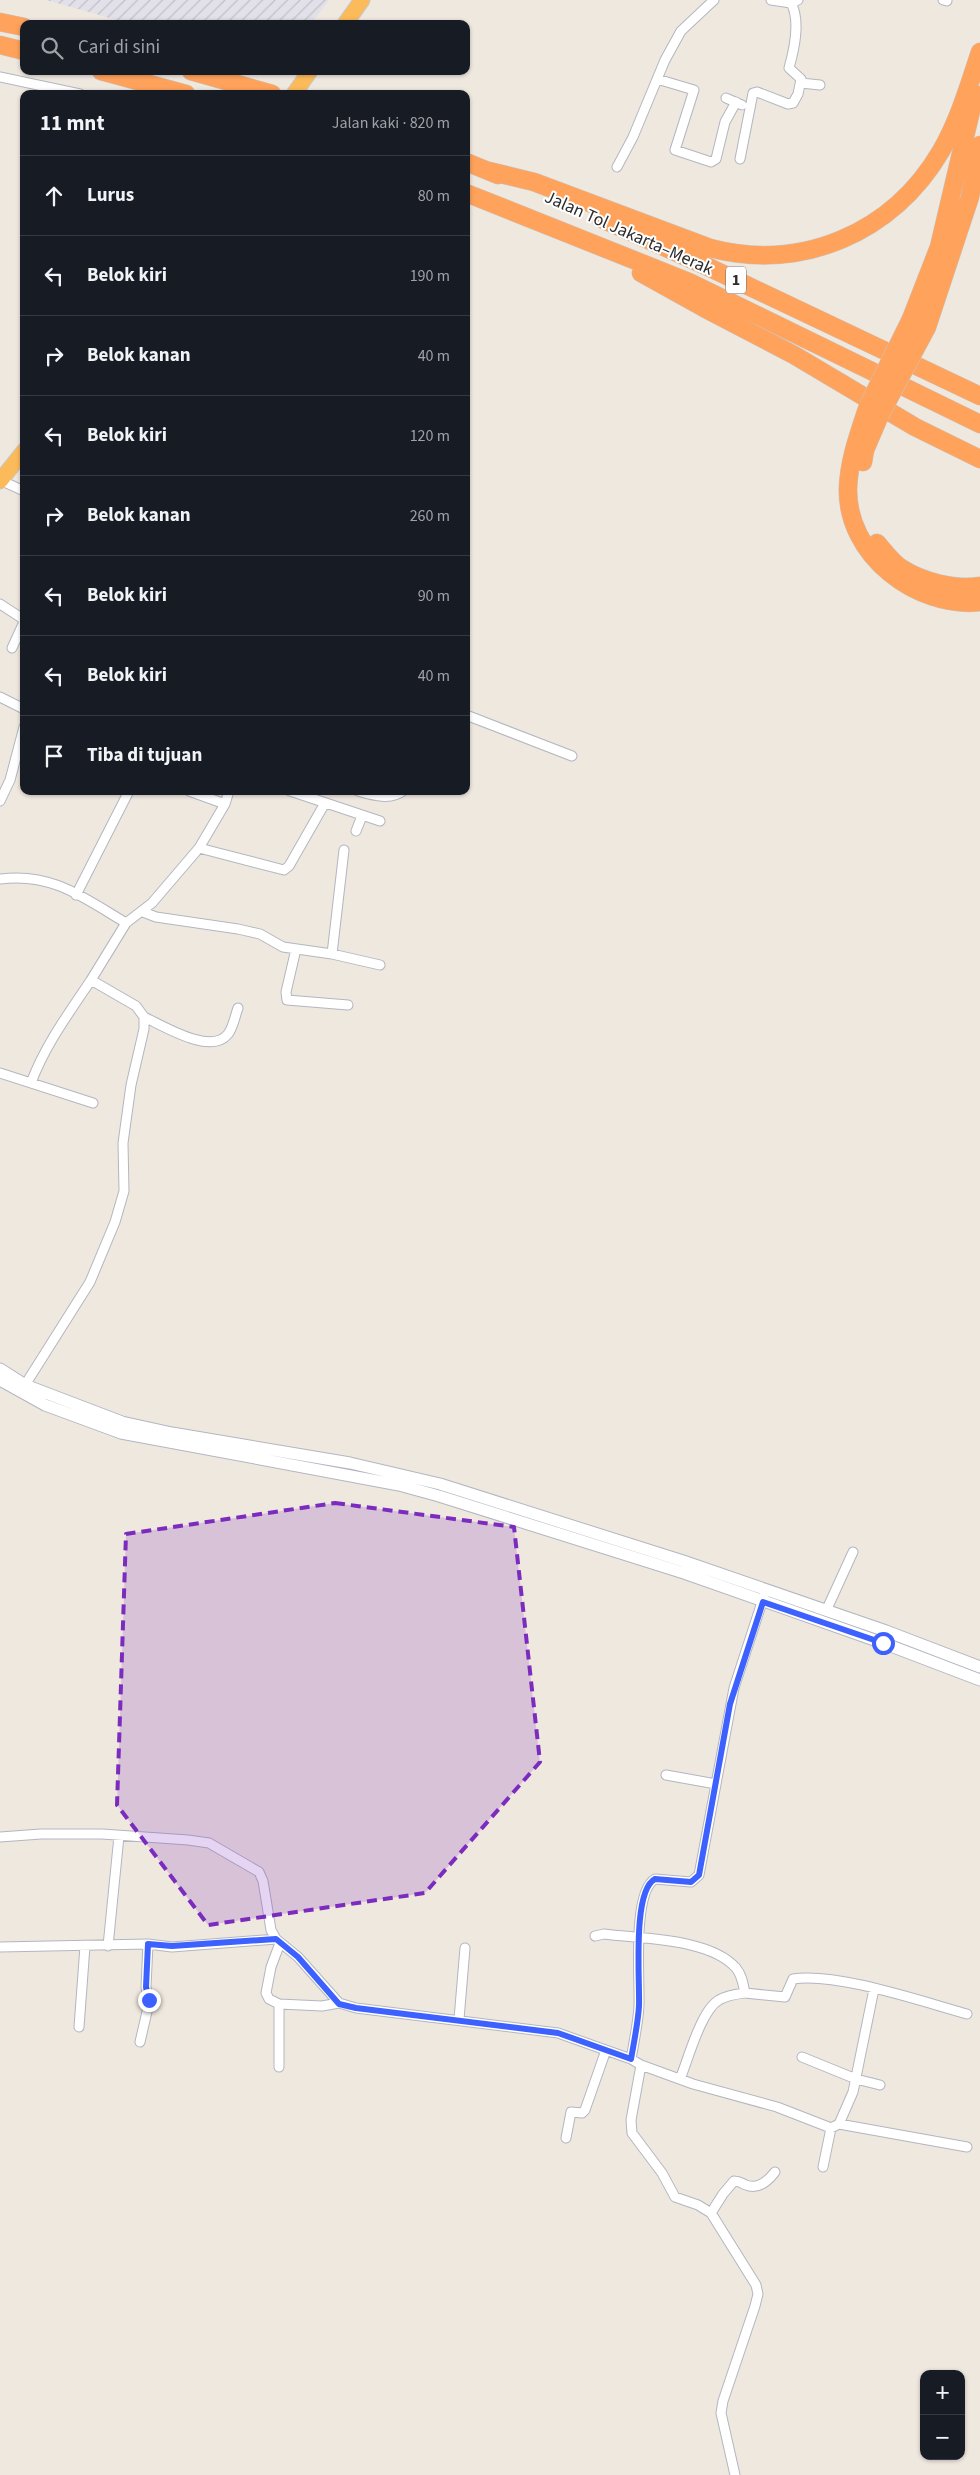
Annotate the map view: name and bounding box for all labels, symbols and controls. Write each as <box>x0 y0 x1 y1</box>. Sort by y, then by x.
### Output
search box <box>20 20 470 75</box>
icon: search <box>38 34 66 62</box>
text: Cari di sini <box>78 34 160 61</box>
text: 11 mnt <box>40 108 104 138</box>
text: Jalan kaki · 820 m <box>332 112 450 134</box>
icon: ahead <box>40 182 68 210</box>
text: Lurus <box>87 182 134 209</box>
text: 80 m <box>418 185 450 207</box>
street label: Jalan Tol Jakarta–Merak <box>541 185 717 282</box>
icon: left <box>40 262 68 290</box>
text: Belok kiri <box>87 262 167 289</box>
text: 190 m <box>410 265 450 287</box>
road number: 1 <box>726 266 746 294</box>
icon: right <box>40 342 68 370</box>
text: Belok kanan <box>87 342 191 369</box>
text: 40 m <box>418 345 450 367</box>
icon: left <box>40 422 68 450</box>
text: Belok kiri <box>87 422 167 449</box>
text: 120 m <box>410 425 450 447</box>
icon: right <box>40 502 68 530</box>
text: Belok kanan <box>87 502 191 529</box>
text: 260 m <box>410 505 450 527</box>
icon: left <box>40 582 68 610</box>
text: Belok kiri <box>87 582 167 609</box>
text: 90 m <box>418 585 450 607</box>
icon: left <box>40 662 68 690</box>
text: Belok kiri <box>87 662 167 689</box>
text: 40 m <box>418 665 450 687</box>
icon: arrive <box>40 742 68 770</box>
text: Tiba di tujuan <box>87 742 202 769</box>
route start <box>872 1632 895 1655</box>
route end <box>138 1989 161 2012</box>
map controls <box>920 2370 965 2460</box>
button: + <box>920 2370 965 2415</box>
button: − <box>920 2415 965 2460</box>

